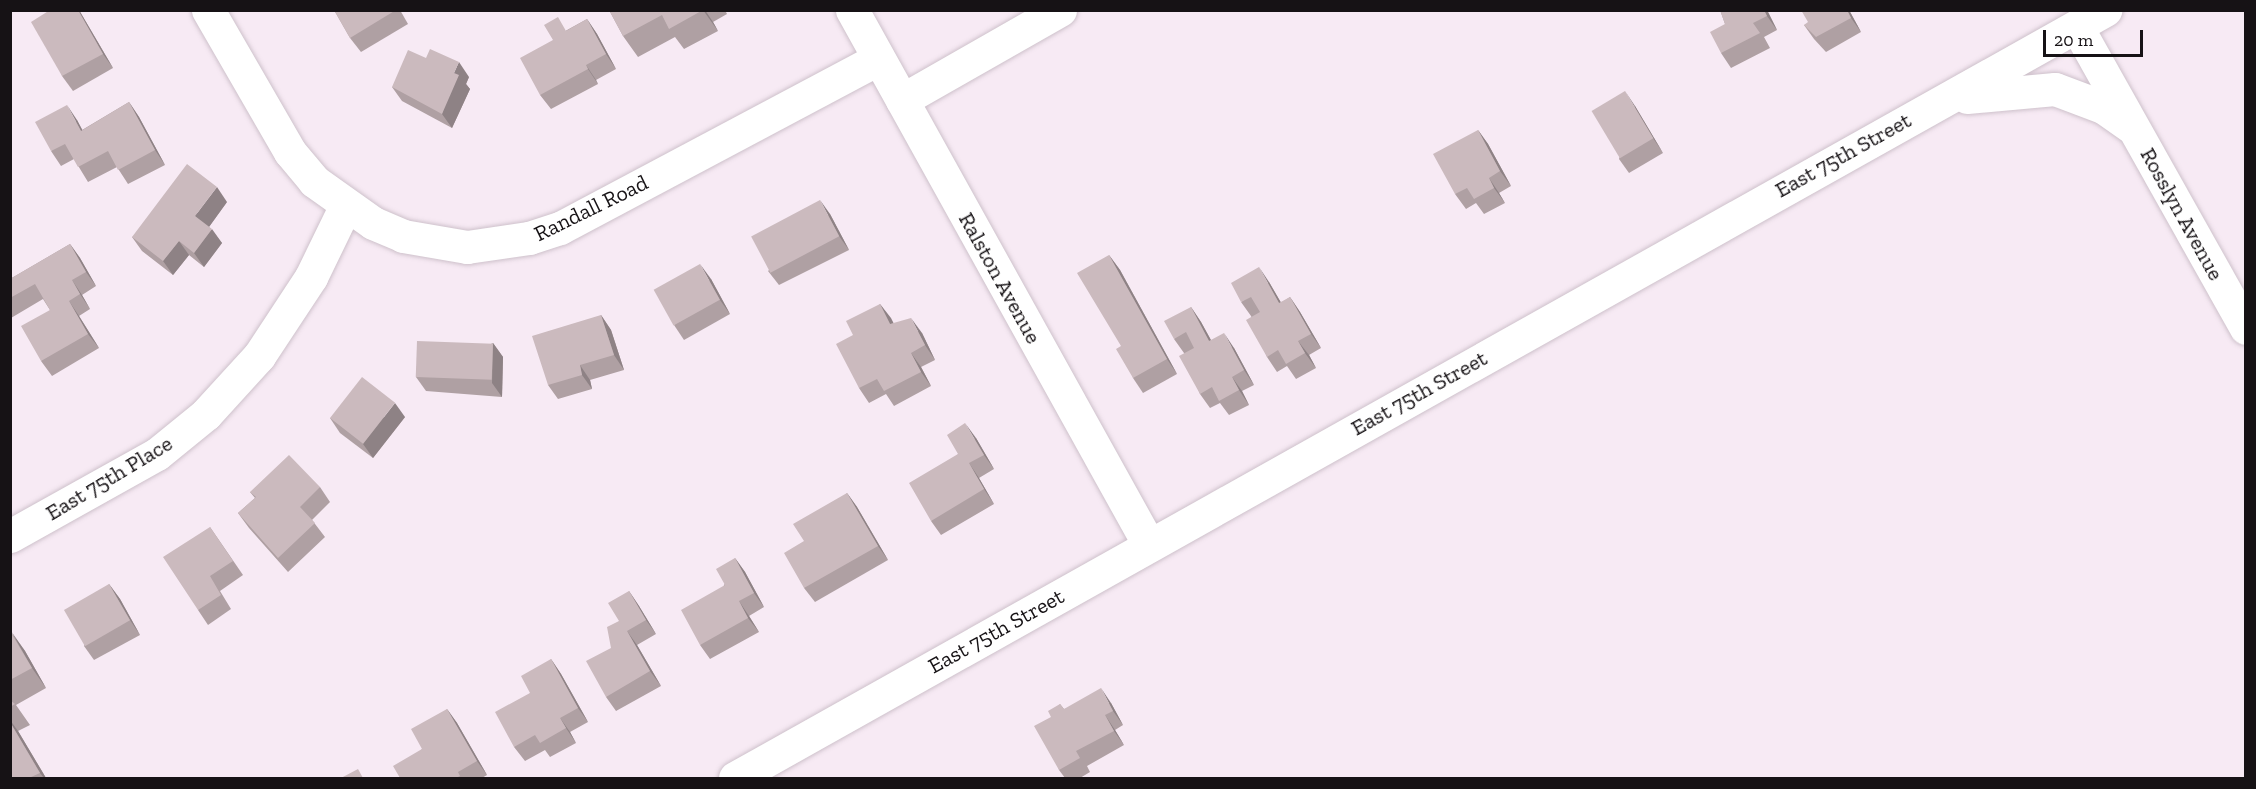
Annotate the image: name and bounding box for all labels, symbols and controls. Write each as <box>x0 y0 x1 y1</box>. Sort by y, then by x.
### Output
scale bar <box>2046 18 2146 56</box>
text: 20 m <box>2054 29 2093 51</box>
street label: East 75th Street <box>1770 107 1916 203</box>
street label: Rosslyn Avenue <box>2135 143 2229 285</box>
street label: Randall Road <box>530 169 652 247</box>
street label: Ralston Avenue <box>953 208 1047 348</box>
street label: East 75th Street <box>1346 345 1492 441</box>
street label: East 75th Place <box>41 430 177 526</box>
street label: East 75th Street <box>923 583 1069 679</box>

